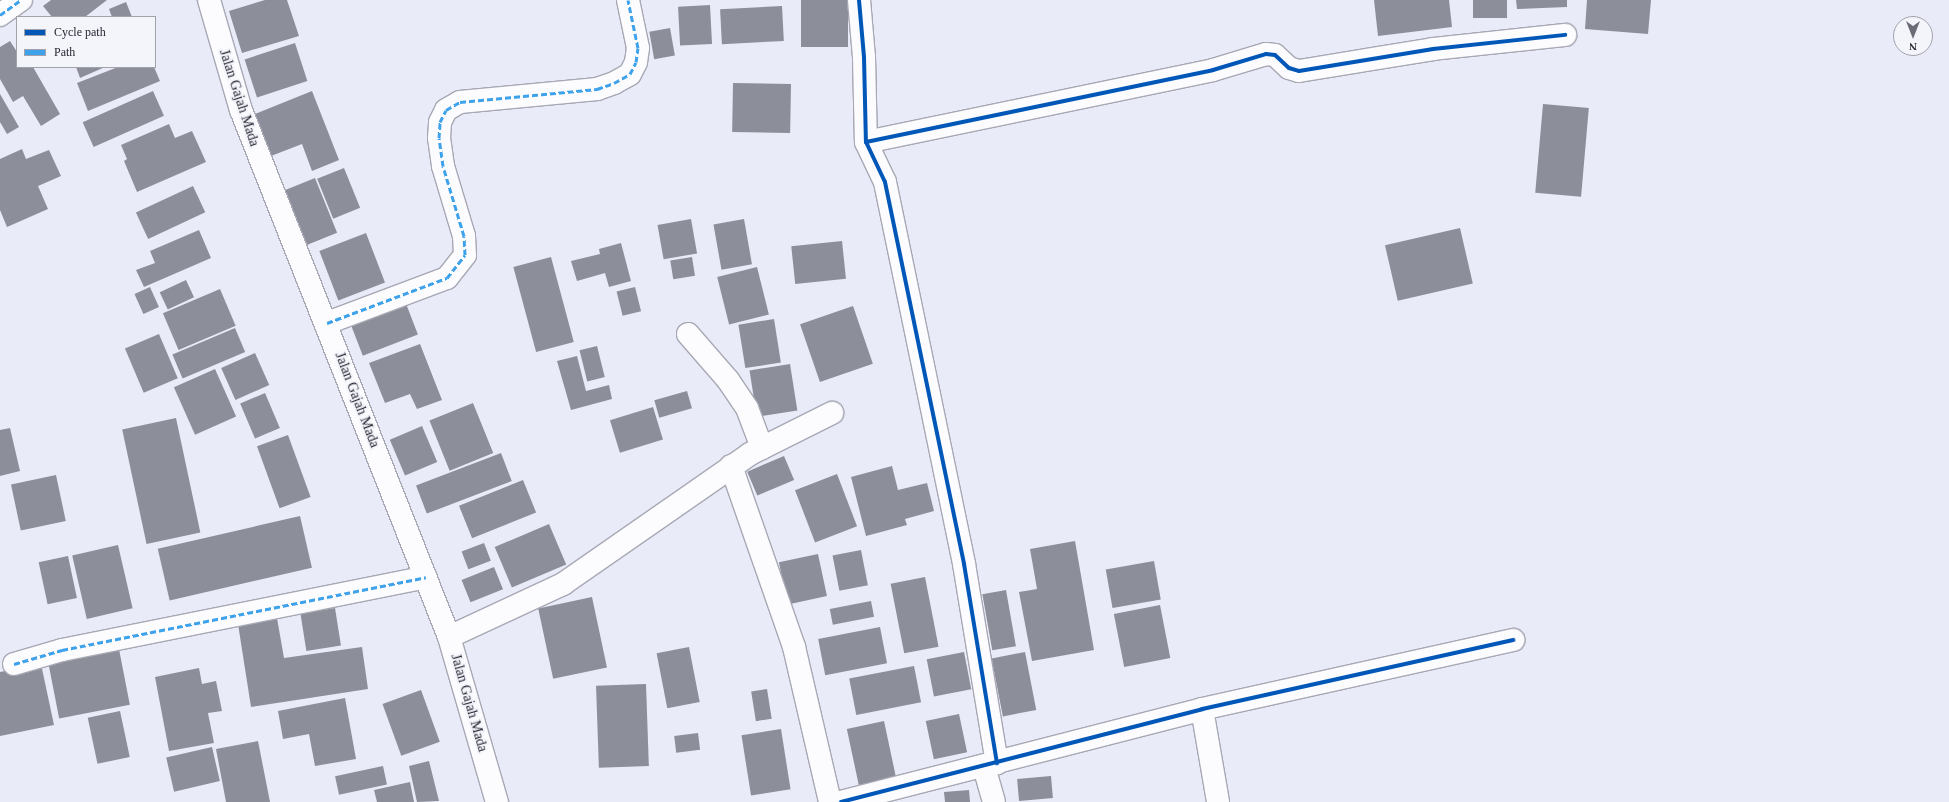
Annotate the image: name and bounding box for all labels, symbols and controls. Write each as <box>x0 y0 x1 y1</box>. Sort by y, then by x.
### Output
legend <box>16 16 156 68</box>
north arrow <box>1893 16 1933 56</box>
text: Cycle path <box>54 25 106 39</box>
text: N <box>1909 41 1917 53</box>
text: Path <box>54 45 75 59</box>
street label: Jalan Gajah Mada <box>215 47 263 149</box>
street label: Jalan Gajah Mada <box>331 350 383 450</box>
street label: Jalan Gajah Mada <box>447 652 491 754</box>

